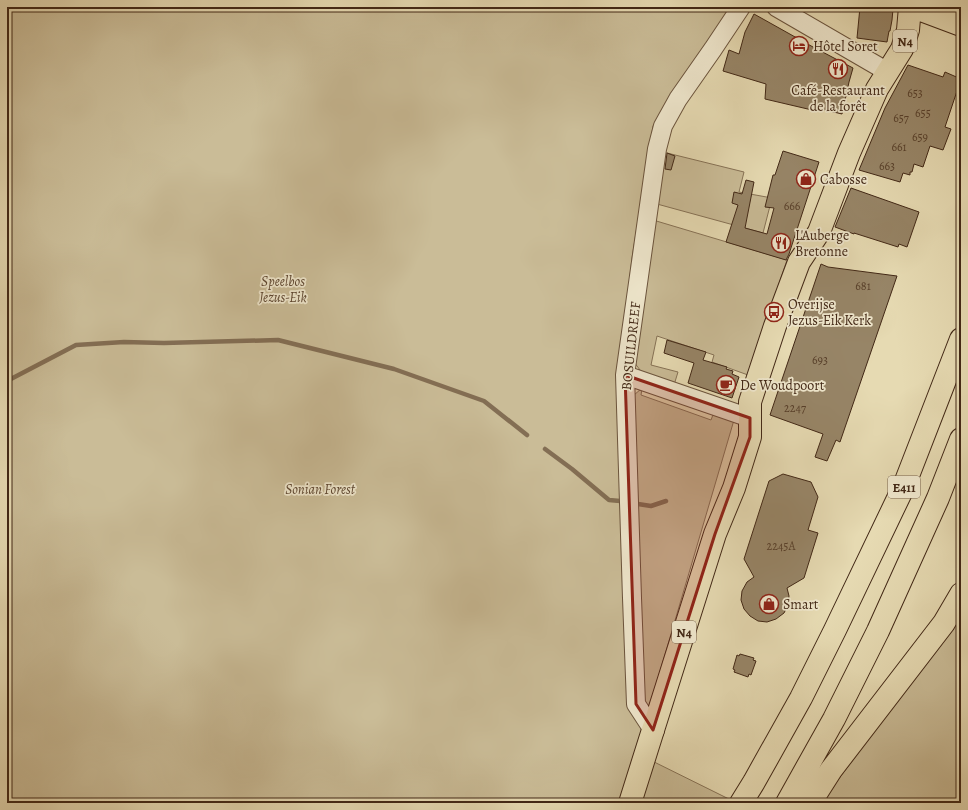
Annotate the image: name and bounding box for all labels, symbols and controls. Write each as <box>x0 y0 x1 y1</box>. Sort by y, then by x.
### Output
road number: N4 <box>893 30 917 52</box>
hotel icon: Hôtel Soret <box>788 35 810 57</box>
place label: Hôtel Soret <box>813 37 878 56</box>
restaurant icon: Café-Restaurant de la forêt <box>827 58 849 80</box>
place label: Café-Restaurant de la forêt <box>791 81 885 116</box>
house number: 653 <box>907 85 923 101</box>
house number: 655 <box>915 105 931 121</box>
house number: 657 <box>893 110 910 126</box>
house number: 659 <box>912 129 928 145</box>
house number: 661 <box>891 139 907 155</box>
house number: 663 <box>879 158 895 174</box>
shop icon: Cabosse <box>795 168 817 190</box>
place label: Cabosse <box>820 170 867 189</box>
house number: 666 <box>784 198 801 214</box>
place label: L'Auberge Bretonne <box>795 226 849 261</box>
restaurant icon: L'Auberge Bretonne <box>770 232 792 254</box>
park label: Speelbos Jezus-Eik <box>258 272 307 307</box>
house number: 681 <box>855 278 871 294</box>
place label: Overijse Jezus-Eik Kerk <box>788 295 871 330</box>
street label: BOSUILDREEF <box>617 301 645 391</box>
bus stop icon: Overijse Jezus-Eik Kerk <box>763 301 785 323</box>
house number: 693 <box>812 352 828 368</box>
cafe icon: De Woudpoort <box>715 374 737 396</box>
place label: De Woudpoort <box>740 376 825 395</box>
house number: 2247 <box>784 400 807 416</box>
road number: E411 <box>888 476 920 498</box>
park label: Sonian Forest <box>285 480 356 499</box>
house number: 2245A <box>766 538 796 554</box>
shop icon: Smart <box>758 593 780 615</box>
place label: Smart <box>783 595 819 614</box>
road number: N4 <box>672 621 696 643</box>

